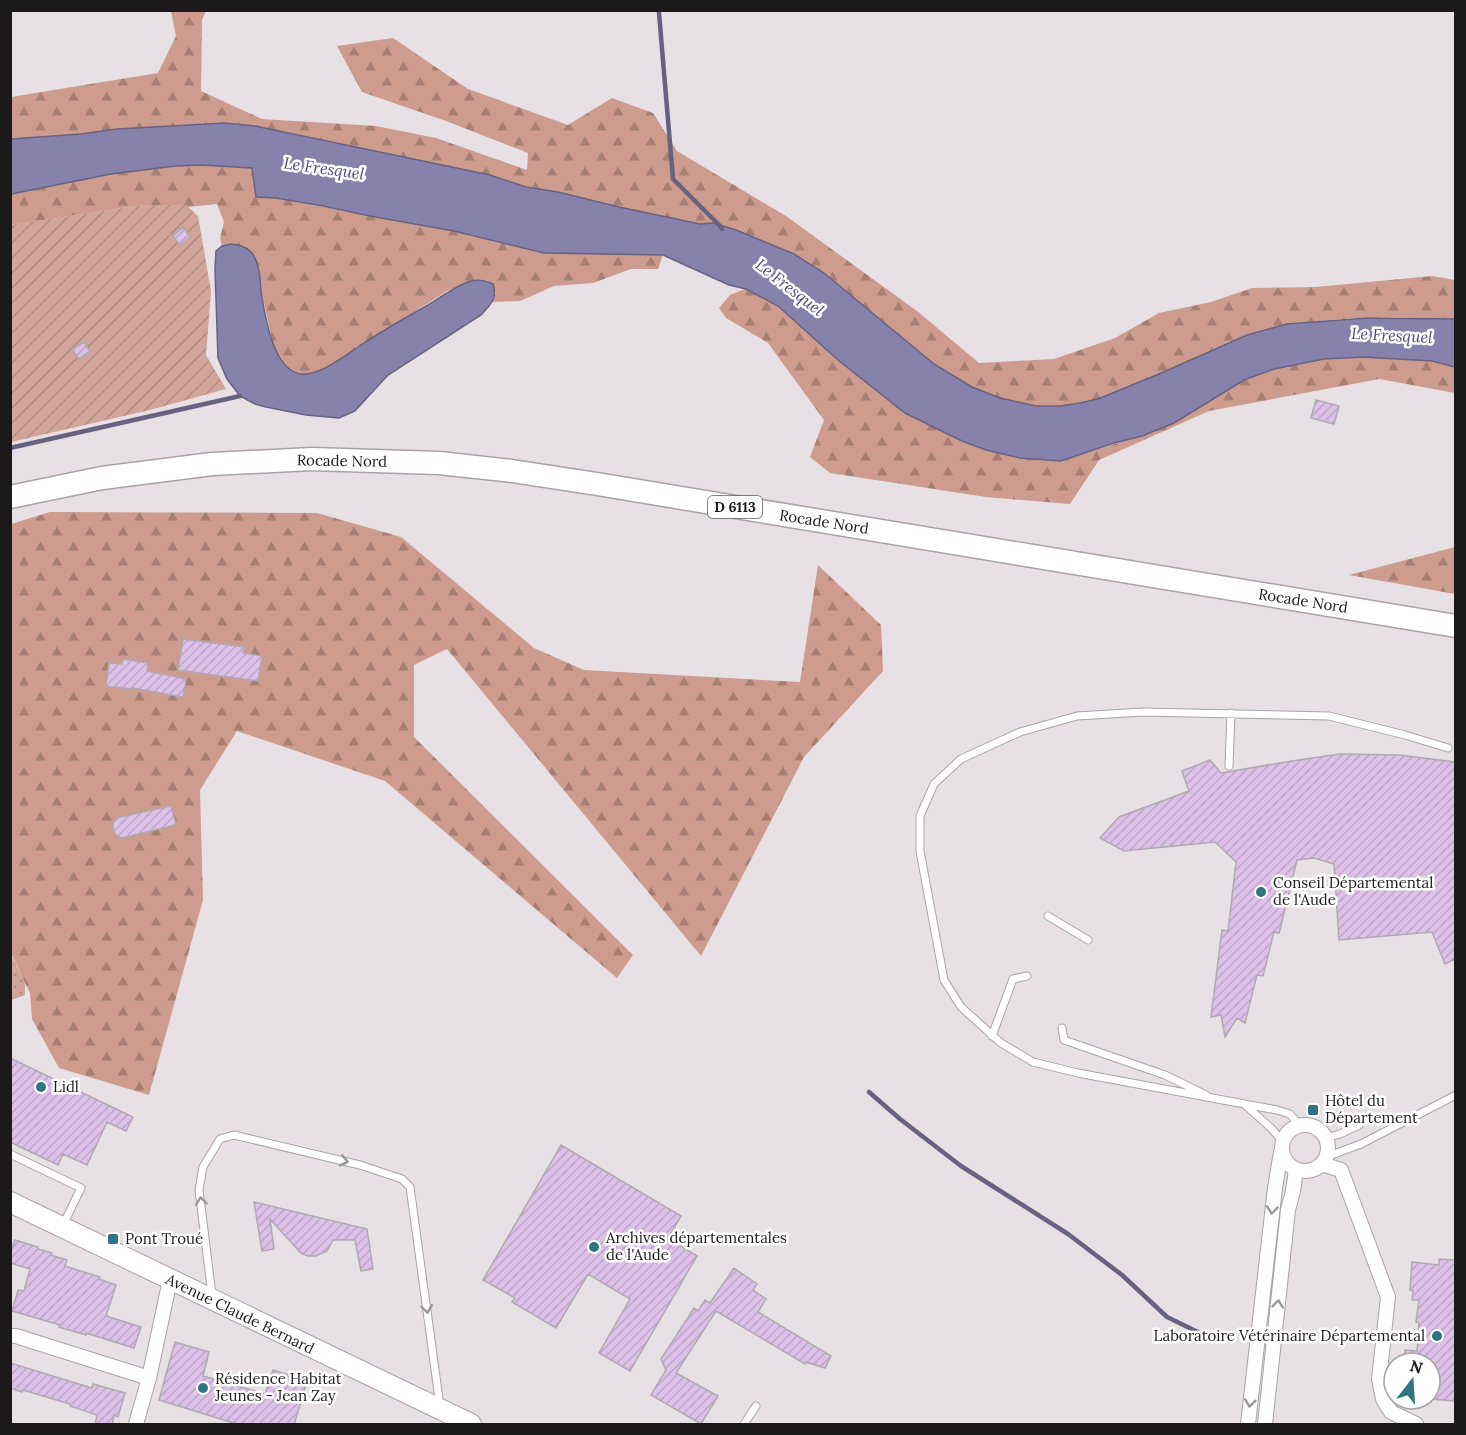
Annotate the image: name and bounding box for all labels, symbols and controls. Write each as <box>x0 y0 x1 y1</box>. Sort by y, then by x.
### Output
water label: Le Fresquel <box>282 152 366 184</box>
water label: Le Fresquel <box>752 254 829 320</box>
water label: Le Fresquel <box>1351 323 1434 347</box>
street label: Rocade Nord <box>297 450 387 471</box>
road number: D 6113 <box>708 496 762 518</box>
street label: Rocade Nord <box>778 505 870 538</box>
street label: Rocade Nord <box>1257 584 1349 617</box>
place label: Conseil Départemental de l'Aude <box>1273 873 1433 909</box>
marker: Conseil Départemental de l'Aude <box>1254 885 1268 899</box>
place label: Lidl <box>53 1077 79 1096</box>
marker: Lidl <box>34 1080 48 1094</box>
place label: Hôtel du Département <box>1325 1091 1418 1127</box>
marker: Hôtel du Département <box>1306 1103 1320 1117</box>
one-way arrow <box>339 1154 349 1167</box>
one-way arrow <box>195 1196 208 1205</box>
one-way arrow <box>1267 1205 1279 1214</box>
place label: Archives départementales de l'Aude <box>605 1228 787 1264</box>
place label: Pont Troué <box>125 1229 203 1248</box>
marker: Pont Troué <box>106 1232 120 1246</box>
marker: Archives départementales de l'Aude <box>587 1240 601 1254</box>
street label: Avenue Claude Bernard <box>162 1269 318 1358</box>
one-way arrow <box>1271 1299 1284 1308</box>
one-way arrow <box>420 1305 432 1314</box>
place label: Laboratoire Vétérinaire Départemental <box>1153 1326 1425 1345</box>
marker: Laboratoire Vétérinaire Départemental <box>1430 1329 1444 1343</box>
north arrow <box>1382 1351 1442 1411</box>
text: N <box>1408 1355 1425 1378</box>
place label: Résidence Habitat Jeunes - Jean Zay <box>214 1369 342 1405</box>
marker: Résidence Habitat Jeunes - Jean Zay <box>196 1381 210 1395</box>
one-way arrow <box>1244 1399 1257 1408</box>

